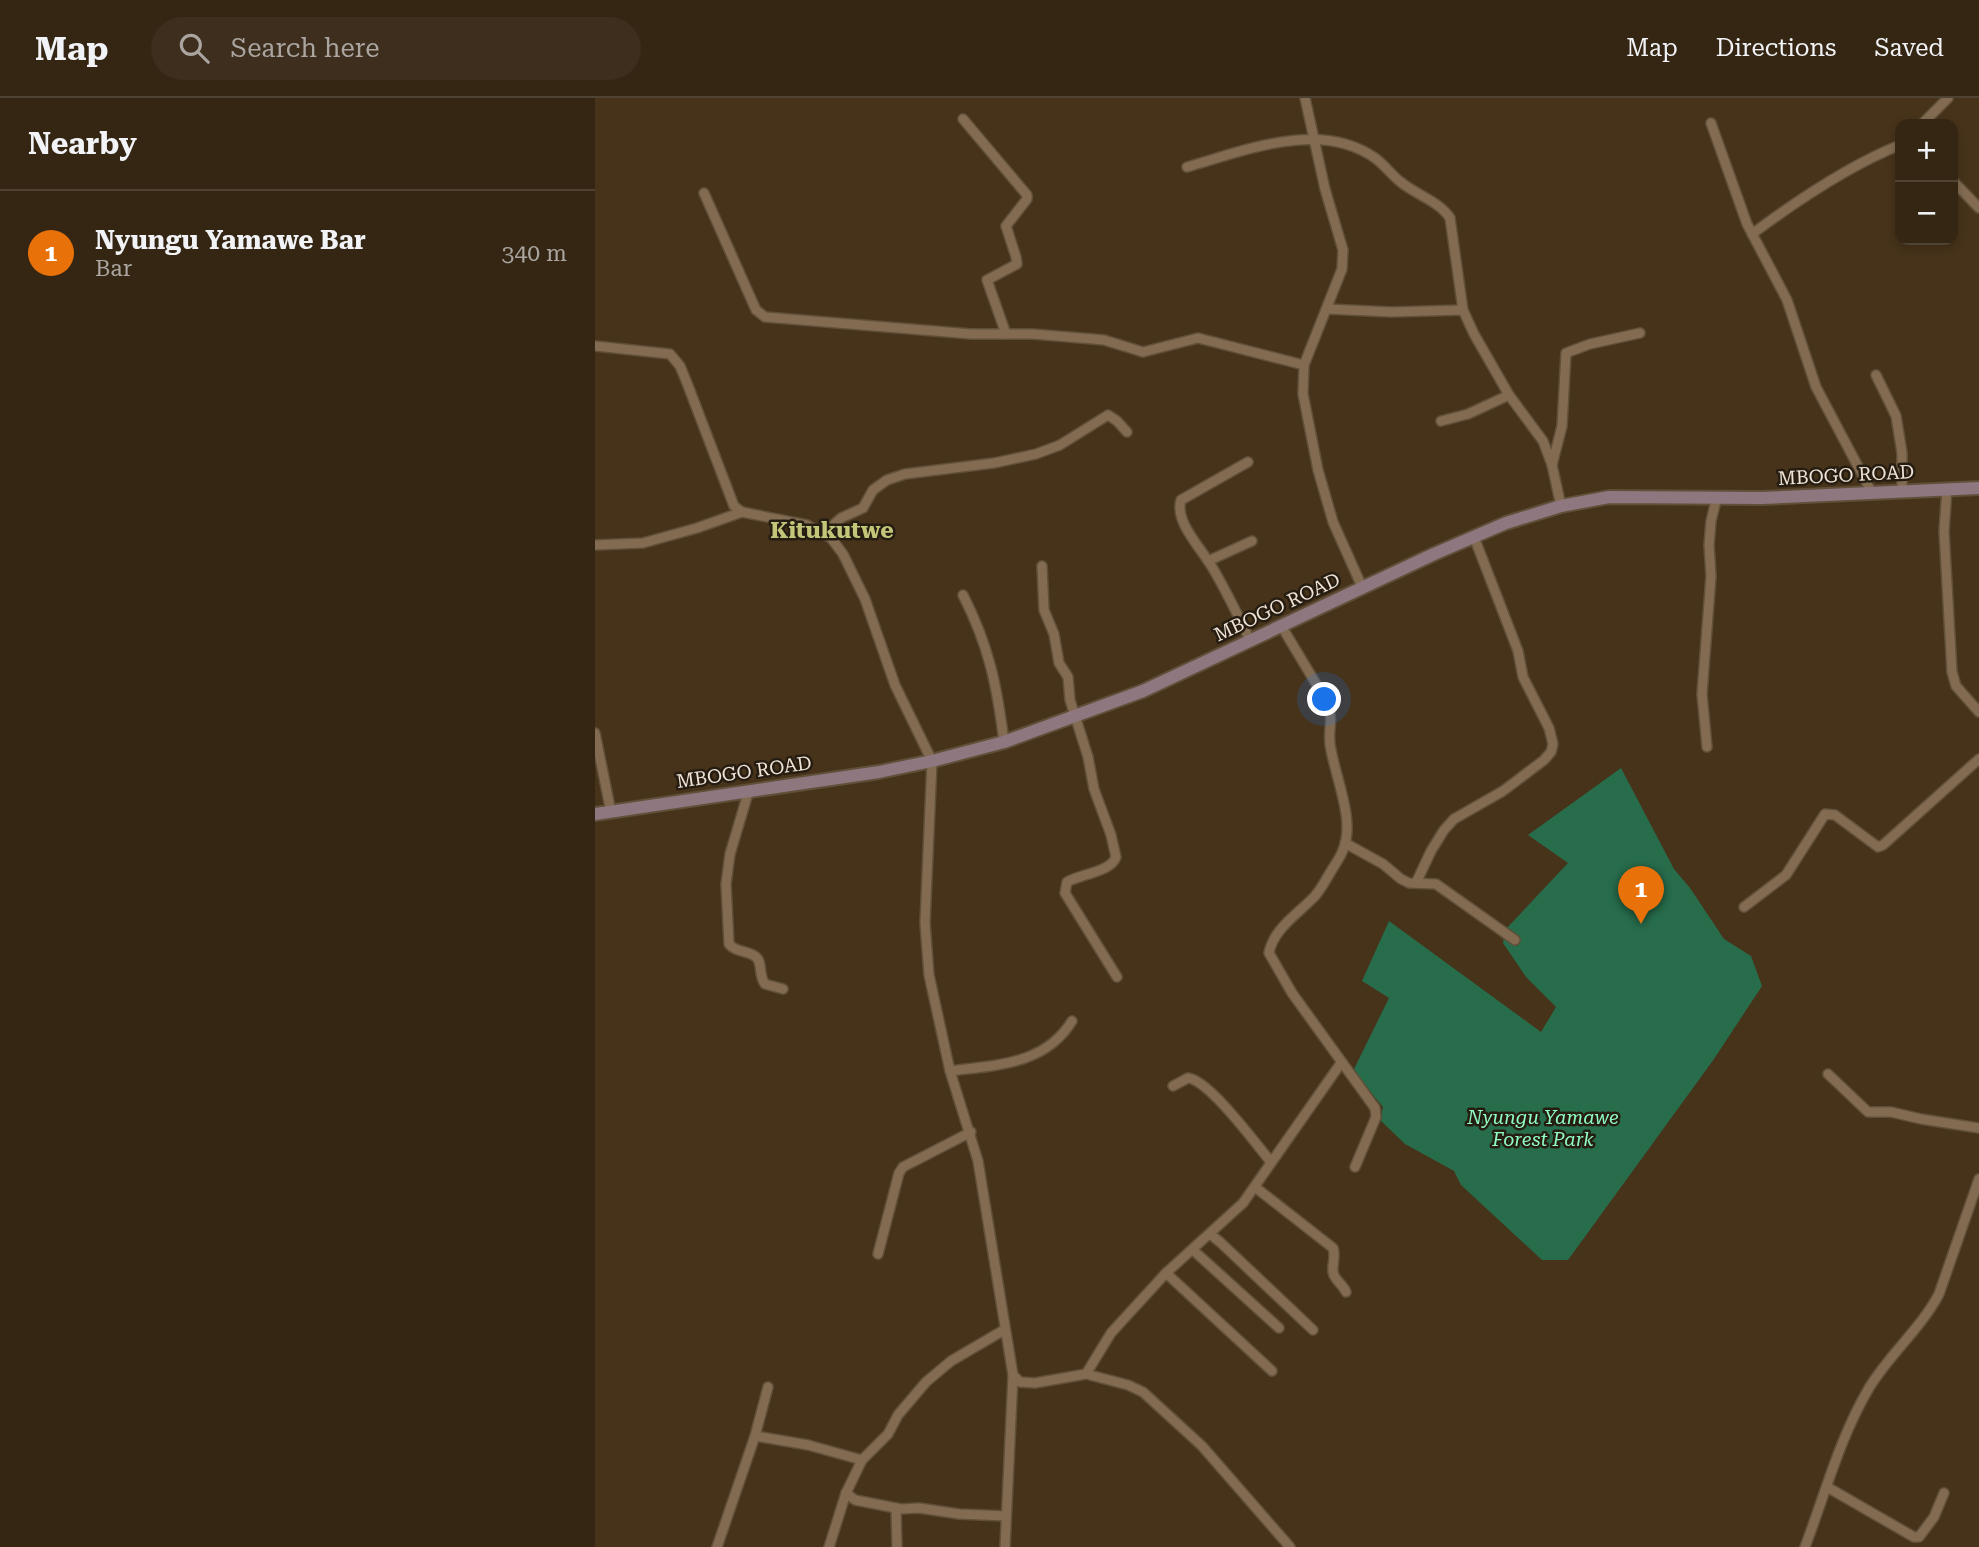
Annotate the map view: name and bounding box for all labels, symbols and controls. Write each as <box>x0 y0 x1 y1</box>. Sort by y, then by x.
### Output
search box <box>151 17 641 80</box>
text: Map <box>35 29 109 68</box>
icon: search <box>175 29 213 67</box>
text: Search here <box>231 33 380 63</box>
text: Map <box>1626 34 1678 62</box>
text: Directions <box>1716 34 1836 62</box>
text: Saved <box>1874 34 1944 62</box>
map controls <box>1895 119 1958 245</box>
button: + <box>1895 119 1958 182</box>
text: Nearby <box>28 126 137 161</box>
button: − <box>1895 182 1958 245</box>
text: Nyungu Yamawe Bar <box>95 225 366 255</box>
text: 1 <box>45 240 57 267</box>
text: 340 m <box>502 240 567 267</box>
text: Bar <box>95 255 132 282</box>
street label: MBOGO ROAD <box>1777 460 1915 490</box>
district label: Kitukutwe <box>770 517 894 544</box>
street label: MBOGO ROAD <box>1210 568 1344 646</box>
your location <box>1307 682 1341 716</box>
street label: MBOGO ROAD <box>675 751 813 793</box>
pin: 1 <box>1618 866 1664 924</box>
park label: Nyungu Yamawe Forest Park <box>1466 1106 1619 1151</box>

